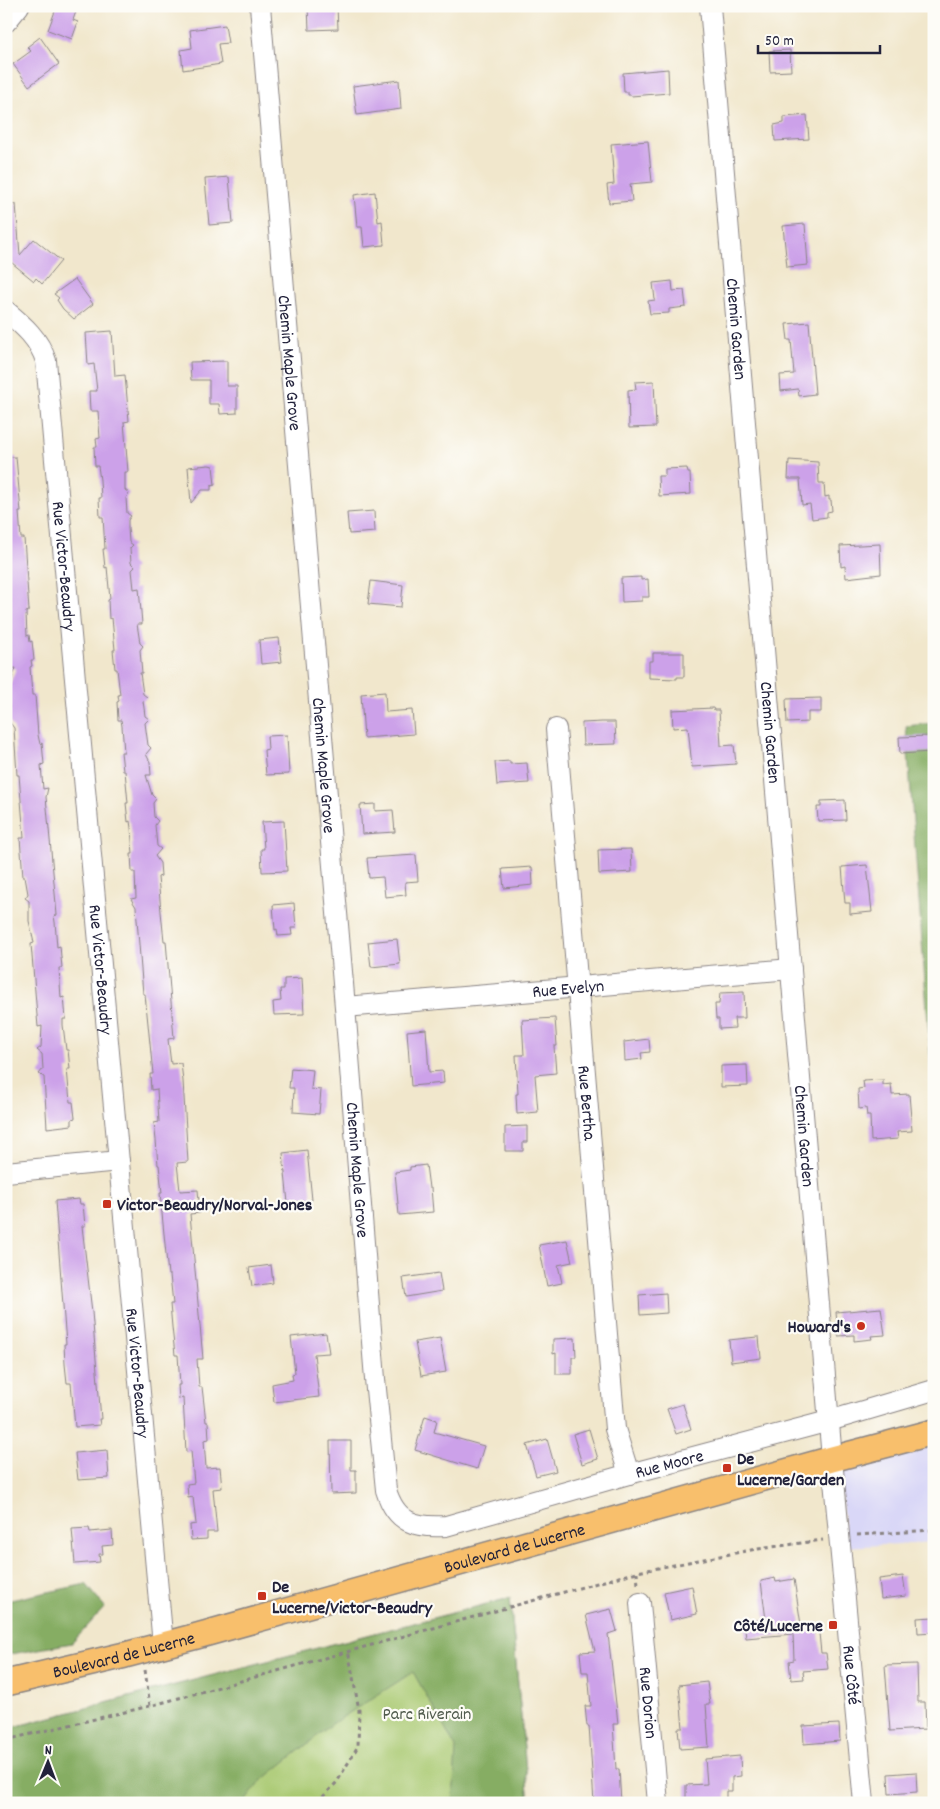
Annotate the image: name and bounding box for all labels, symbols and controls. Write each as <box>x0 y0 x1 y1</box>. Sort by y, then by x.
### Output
scale bar <box>758 22 880 54</box>
text: 50 m <box>765 31 794 53</box>
street label: Chemin Garden <box>718 277 751 381</box>
street label: Chemin Maple Grove <box>270 294 306 432</box>
street label: Rue Victor-Beaudry <box>44 500 81 633</box>
street label: Chemin Garden <box>752 681 785 785</box>
street label: Chemin Maple Grove <box>304 697 340 834</box>
street label: Rue Victor-Beaudry <box>81 904 117 1037</box>
street label: Rue Evelyn <box>531 975 605 1006</box>
street label: Rue Bertha <box>569 1064 601 1142</box>
street label: Chemin Garden <box>786 1084 819 1188</box>
street label: Chemin Maple Grove <box>338 1101 374 1239</box>
place label: Victor-Beaudry/Norval-Jones <box>117 1194 313 1219</box>
marker: Victor-Beaudry/Norval-Jones <box>101 1198 113 1210</box>
street label: Rue Victor-Beaudry <box>117 1307 154 1440</box>
place label: Howard's <box>787 1316 851 1341</box>
marker: Howard's <box>855 1320 867 1332</box>
street label: Rue Moore <box>633 1445 707 1487</box>
place label: De Lucerne/Garden <box>737 1448 844 1494</box>
marker: De Lucerne/Garden <box>721 1462 733 1474</box>
street label: Boulevard de Lucerne <box>441 1518 588 1582</box>
place label: De Lucerne/Victor-Beaudry <box>272 1576 433 1622</box>
marker: De Lucerne/Victor-Beaudry <box>256 1590 268 1602</box>
place label: Côté/Lucerne <box>733 1615 823 1640</box>
marker: Côté/Lucerne <box>827 1619 839 1631</box>
street label: Boulevard de Lucerne <box>51 1627 198 1687</box>
street label: Rue Côté <box>834 1644 865 1706</box>
street label: Rue Dorion <box>631 1666 662 1740</box>
park label: Parc Riverain <box>383 1703 471 1728</box>
north arrow <box>22 1736 72 1786</box>
text: N <box>45 1741 52 1761</box>

